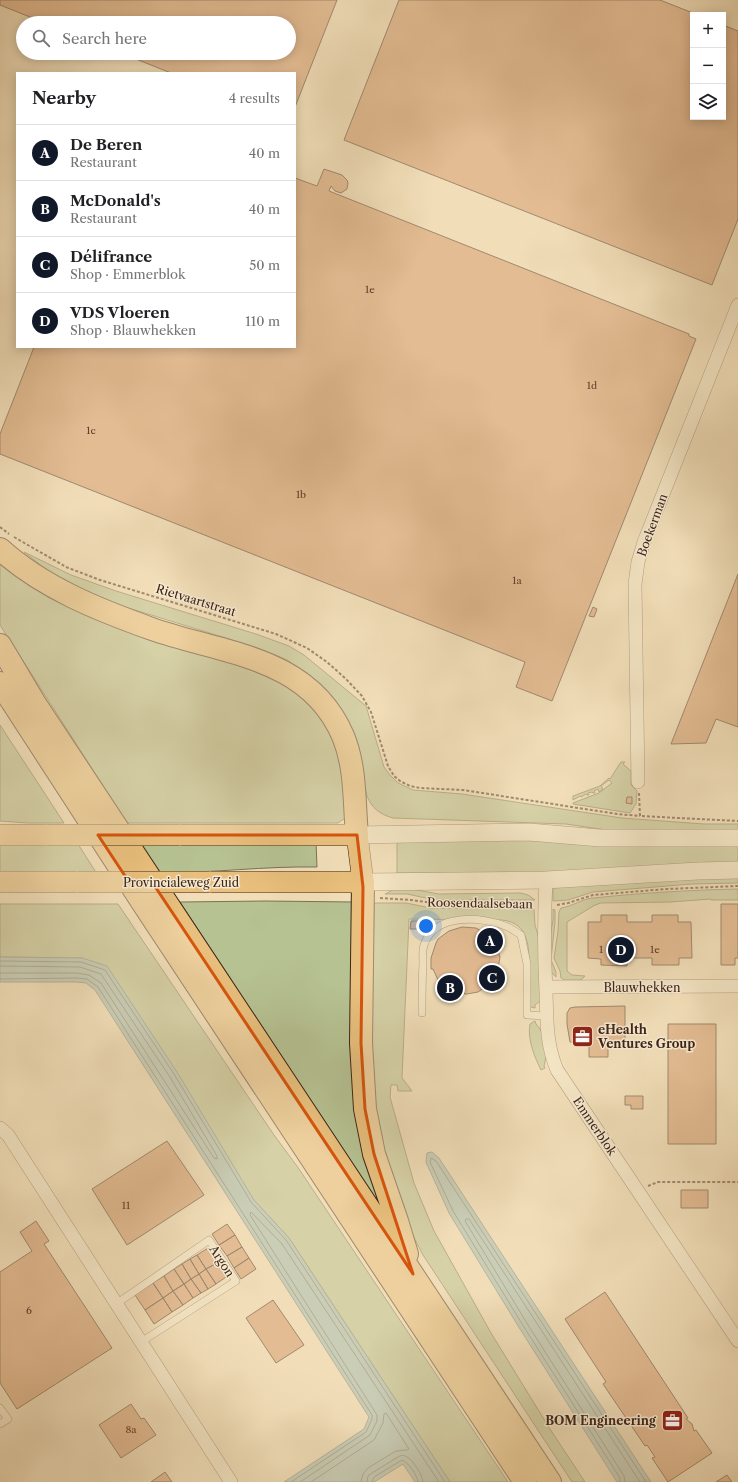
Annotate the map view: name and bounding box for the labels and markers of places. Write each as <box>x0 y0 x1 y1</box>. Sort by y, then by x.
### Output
pin: A <box>477 926 503 956</box>
pin: D <box>608 935 634 965</box>
pin: C <box>479 963 505 993</box>
pin: B <box>437 973 463 1003</box>
place label: eHealth Ventures Group <box>597 1022 695 1051</box>
office icon: eHealth Ventures Group <box>569 1023 595 1049</box>
office icon: BOM Engineering <box>659 1407 685 1433</box>
place label: BOM Engineering <box>545 1413 657 1428</box>

